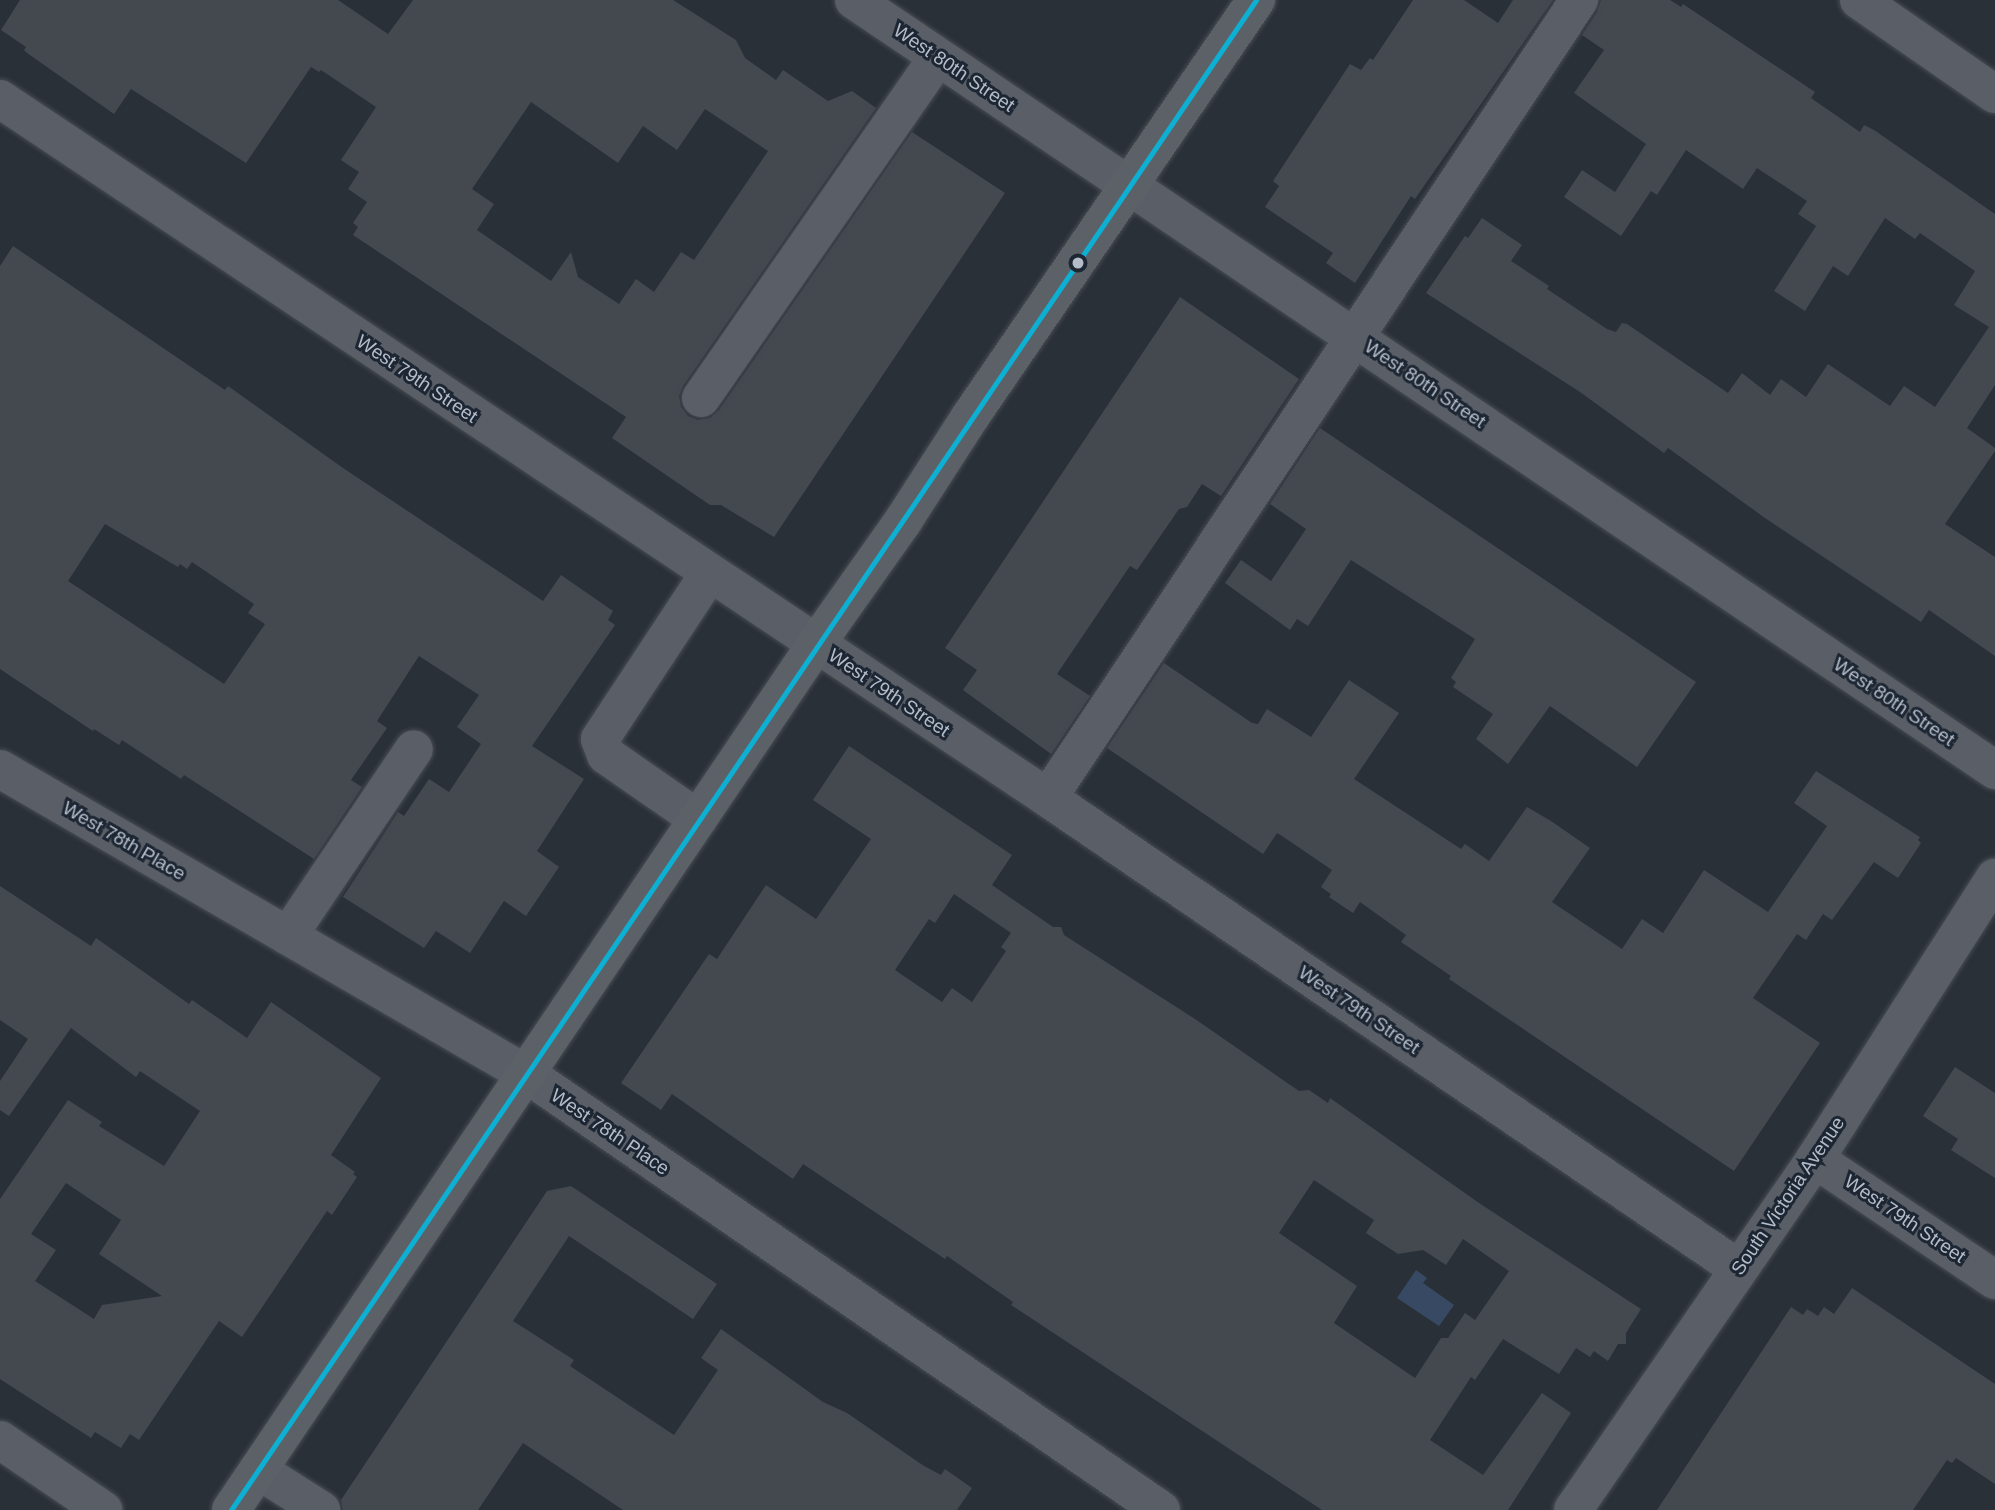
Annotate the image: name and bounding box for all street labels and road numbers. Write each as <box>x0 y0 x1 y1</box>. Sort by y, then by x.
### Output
street label: West 80th Street <box>889 19 1019 117</box>
street label: West 79th Street <box>352 330 482 428</box>
street label: West 80th Street <box>1360 335 1490 433</box>
street label: West 79th Street <box>824 644 954 742</box>
street label: West 80th Street <box>1829 653 1959 751</box>
street label: West 78th Place <box>59 797 189 885</box>
street label: West 79th Street <box>1294 961 1424 1059</box>
street label: West 78th Place <box>546 1084 674 1180</box>
street label: South Victoria Avenue <box>1726 1112 1850 1280</box>
street label: West 79th Street <box>1840 1170 1970 1268</box>

